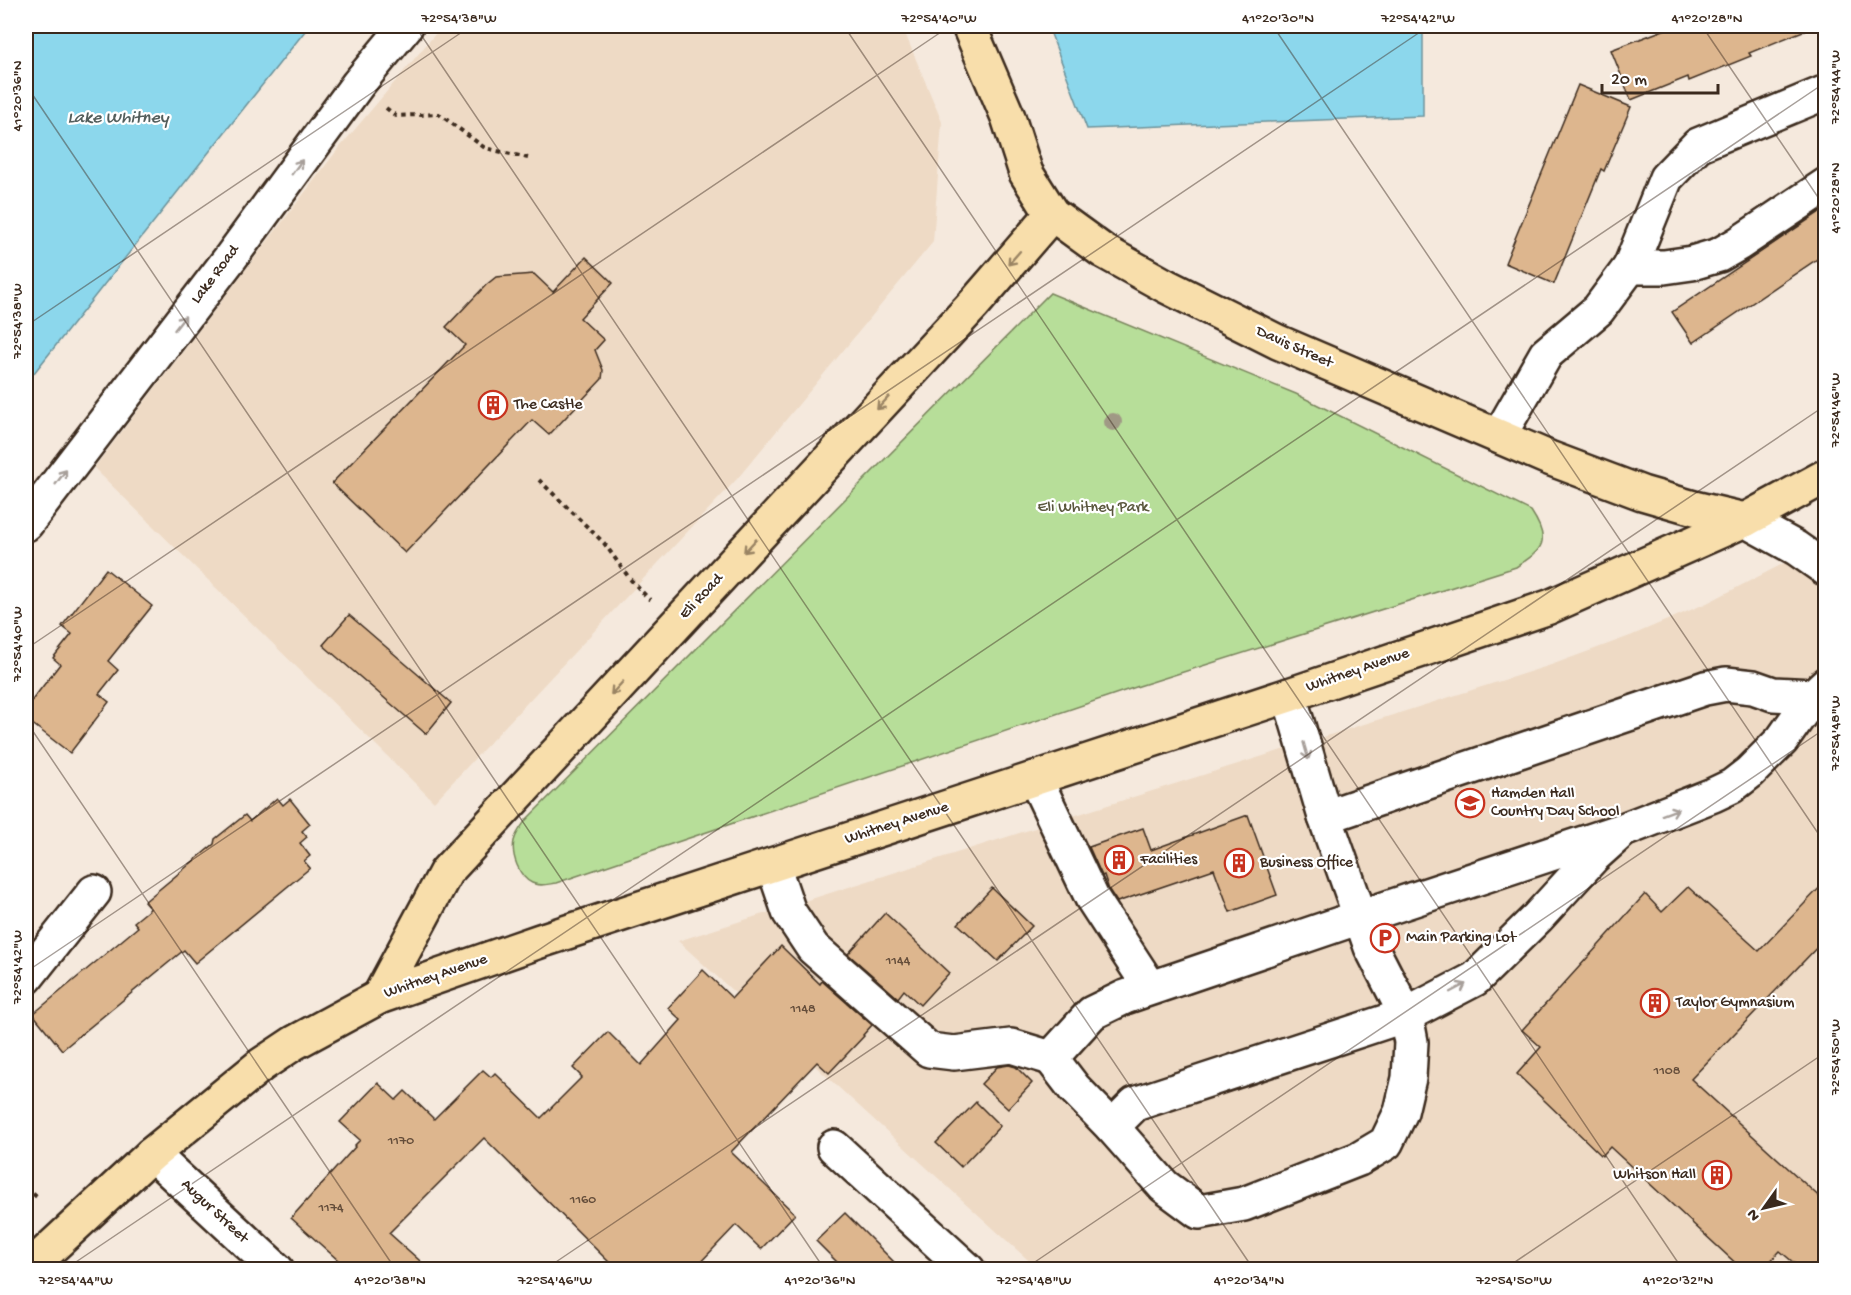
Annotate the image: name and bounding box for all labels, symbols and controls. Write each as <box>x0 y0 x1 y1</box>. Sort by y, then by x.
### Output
text: 72°54'38"W <box>420 10 497 28</box>
text: 72°54'40"W <box>900 10 977 28</box>
text: 41°20'30"N <box>1242 10 1314 28</box>
text: 72°54'42"W <box>1380 10 1455 28</box>
text: 41°20'28"N <box>1671 10 1743 28</box>
text: 72°54'44"W <box>1827 50 1845 125</box>
scale bar <box>1602 57 1718 95</box>
text: 41°20'36"N <box>9 60 27 132</box>
text: 20 m <box>1611 70 1647 91</box>
water label: Lake Whitney <box>67 108 170 129</box>
one-way arrow <box>291 159 303 175</box>
text: 41°20'28"N <box>1827 162 1845 234</box>
street label: Lake Road <box>188 240 245 308</box>
one-way arrow <box>1007 250 1021 265</box>
text: 72°54'38"W <box>9 283 27 360</box>
one-way arrow <box>173 315 186 331</box>
street label: Davis Street <box>1252 322 1337 374</box>
text: 72°54'46"W <box>1827 373 1845 448</box>
building icon: The Castle <box>477 389 509 421</box>
one-way arrow <box>876 395 890 410</box>
place label: The Castle <box>513 396 583 415</box>
one-way arrow <box>54 469 67 485</box>
park label: Eli Whitney Park <box>1038 499 1150 518</box>
one-way arrow <box>743 538 757 553</box>
street label: Eli Road <box>676 569 729 624</box>
text: 72°54'40"W <box>9 606 27 683</box>
street label: Whitney Avenue <box>1304 644 1413 698</box>
one-way arrow <box>610 681 624 696</box>
text: 72°54'48"W <box>1827 695 1845 772</box>
one-way arrow <box>1301 741 1312 760</box>
place label: Hamden Hall Country Day School <box>1491 785 1620 822</box>
school or university icon: Hamden Hall Country Day School <box>1454 787 1486 819</box>
street label: Whitney Avenue <box>843 798 952 850</box>
one-way arrow <box>1660 806 1678 817</box>
building icon: Facilities <box>1103 844 1135 876</box>
building icon: Business Office <box>1223 847 1255 879</box>
place label: Facilities <box>1139 851 1198 870</box>
place label: Business Office <box>1259 854 1354 873</box>
parking icon: Main Parking Lot <box>1369 922 1401 954</box>
place label: Main Parking Lot <box>1406 929 1517 948</box>
text: 72°54'42"W <box>9 930 27 1005</box>
street label: Whitney Avenue <box>382 950 491 1004</box>
house number: 1144 <box>885 953 911 970</box>
one-way arrow <box>1449 982 1466 994</box>
building icon: Taylor Gymnasium <box>1639 987 1671 1019</box>
place label: Taylor Gymnasium <box>1675 994 1795 1013</box>
house number: 1148 <box>789 1001 816 1018</box>
text: 72°54'50"W <box>1827 1019 1845 1096</box>
house number: 1108 <box>1653 1063 1681 1080</box>
house number: 1170 <box>387 1133 414 1150</box>
building icon: Whitson Hall <box>1701 1159 1733 1191</box>
place label: Whitson Hall <box>1613 1166 1696 1185</box>
street label: Augur Street <box>176 1176 253 1249</box>
north arrow <box>1734 1178 1794 1238</box>
house number: 1160 <box>569 1192 596 1209</box>
house number: 1174 <box>317 1200 344 1217</box>
text: N <box>1743 1204 1765 1224</box>
text: 72°54'44"W <box>38 1272 113 1290</box>
text: 41°20'38"N <box>354 1272 426 1290</box>
text: 72°54'46"W <box>517 1272 592 1290</box>
text: 41°20'36"N <box>785 1272 856 1290</box>
text: 72°54'48"W <box>996 1272 1072 1290</box>
text: 41°20'34"N <box>1214 1272 1284 1290</box>
text: 72°54'50"W <box>1475 1272 1552 1290</box>
text: 41°20'32"N <box>1643 1272 1714 1290</box>

